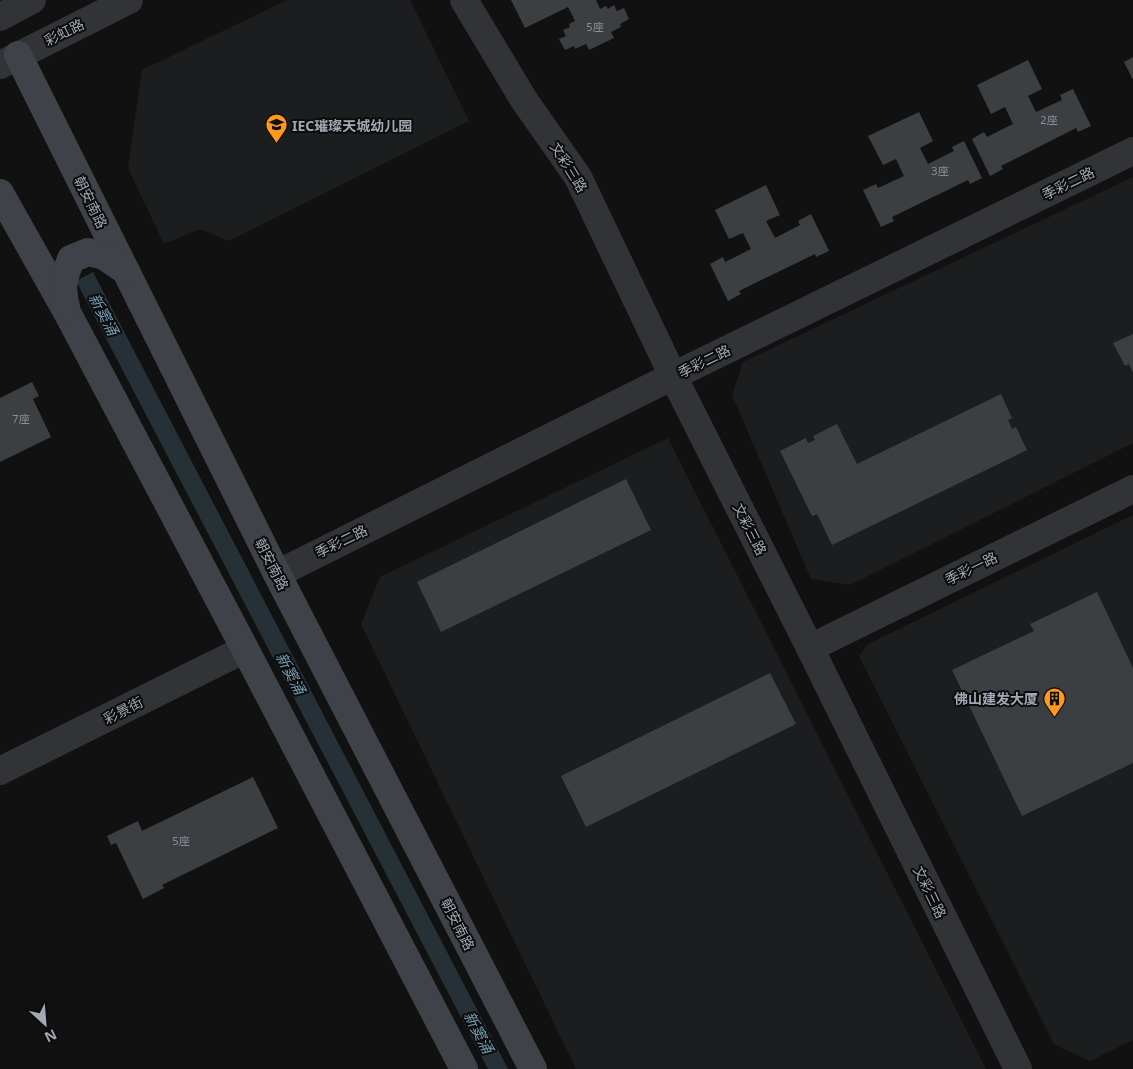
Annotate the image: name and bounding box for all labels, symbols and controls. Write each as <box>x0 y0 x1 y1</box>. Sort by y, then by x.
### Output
street label: 彩虹路 <box>41 14 87 50</box>
house number: 5座 <box>586 19 604 34</box>
house number: 2座 <box>1040 112 1058 127</box>
school or university icon: IEC璀璨天城幼儿园 <box>264 113 288 144</box>
place label: IEC璀璨天城幼儿园 <box>292 116 412 135</box>
street label: 文彩三路 <box>546 138 592 196</box>
street label: 季彩二路 <box>1039 162 1097 204</box>
house number: 3座 <box>931 163 949 178</box>
street label: 朝安南路 <box>70 173 112 231</box>
water label: 新窦涌 <box>85 289 124 340</box>
street label: 季彩二路 <box>675 340 733 382</box>
house number: 7座 <box>12 411 30 426</box>
street label: 文彩三路 <box>729 500 771 558</box>
street label: 季彩二路 <box>312 520 370 562</box>
street label: 朝安南路 <box>251 535 293 593</box>
street label: 季彩一路 <box>942 547 1000 589</box>
water label: 新窦涌 <box>272 648 311 699</box>
building icon: 佛山建发大厦 <box>1042 686 1066 717</box>
place label: 佛山建发大厦 <box>954 689 1038 708</box>
street label: 彩景街 <box>100 692 146 728</box>
house number: 5座 <box>172 833 190 848</box>
street label: 文彩三路 <box>909 863 951 921</box>
street label: 朝安南路 <box>437 895 479 953</box>
north arrow <box>20 999 70 1049</box>
water label: 新窦涌 <box>460 1007 499 1058</box>
text: N <box>42 1025 60 1047</box>

